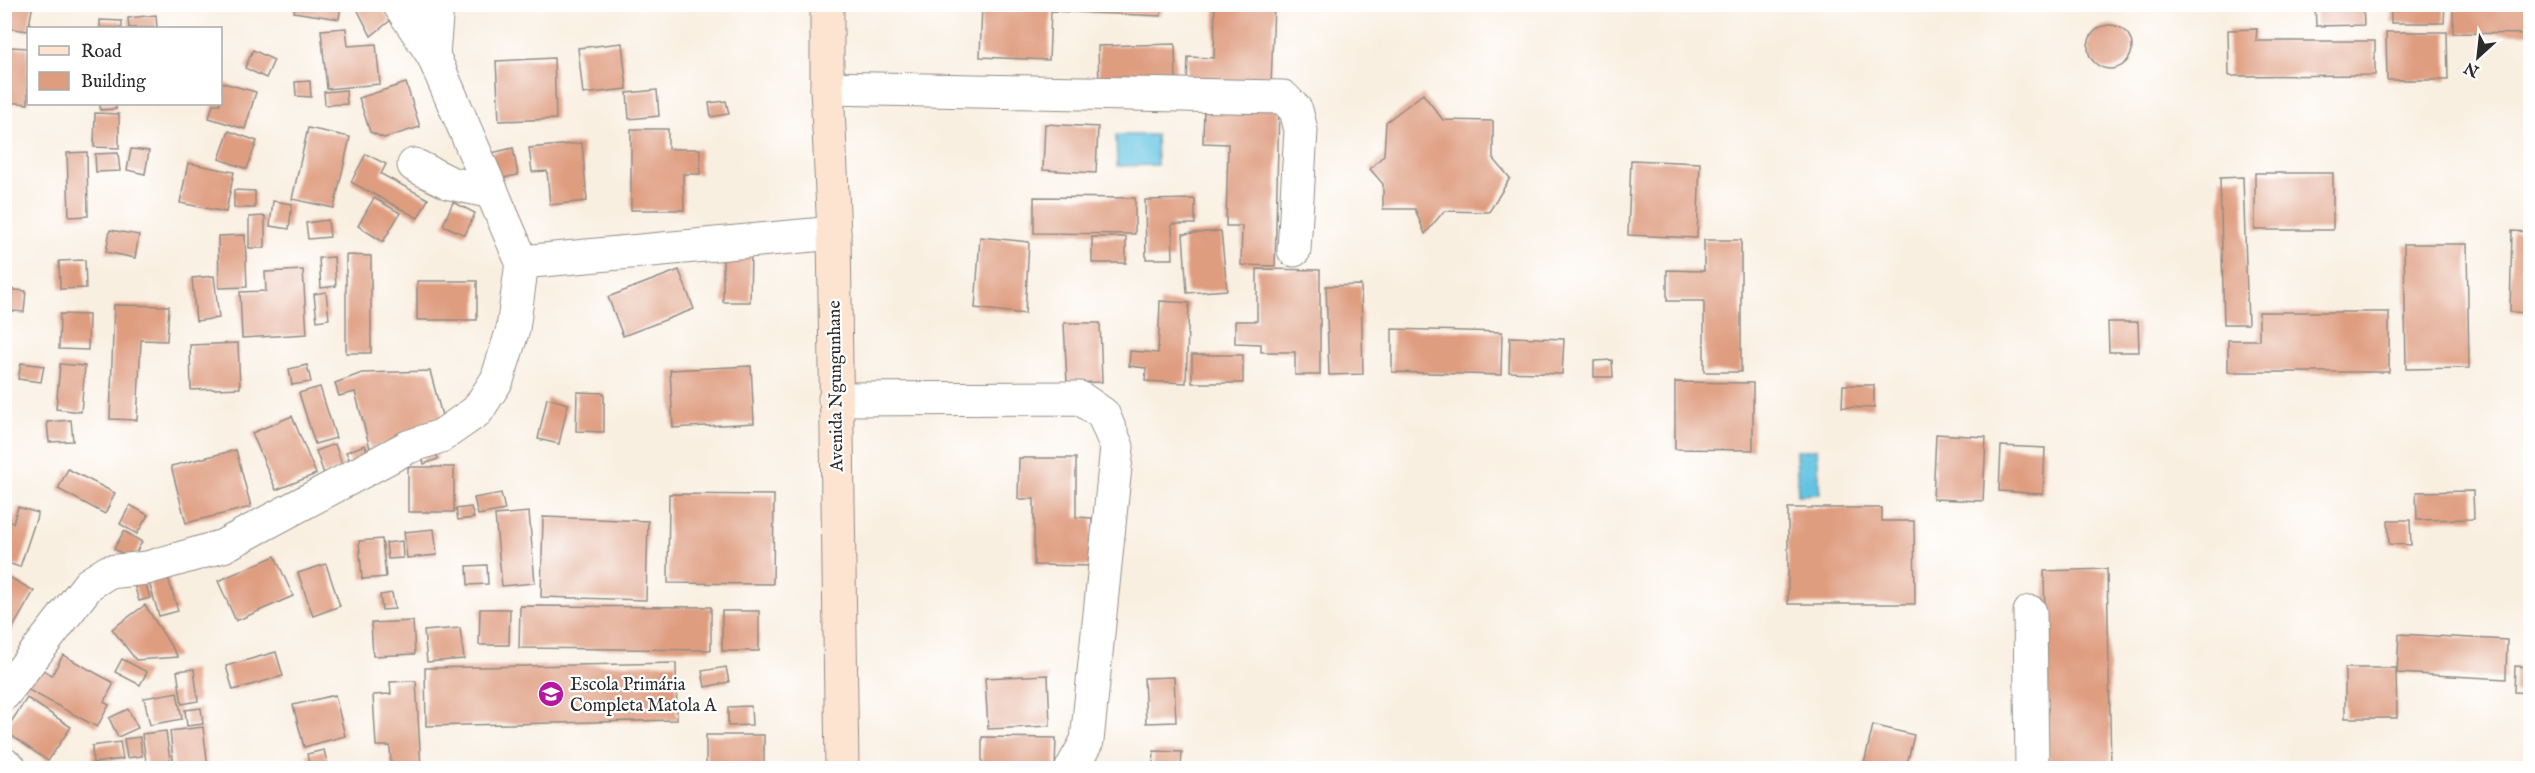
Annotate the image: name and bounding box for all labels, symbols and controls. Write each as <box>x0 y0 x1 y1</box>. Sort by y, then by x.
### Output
legend <box>27 27 222 105</box>
north arrow <box>2448 27 2508 87</box>
text: Road <box>81 41 122 64</box>
text: N <box>2461 56 2484 81</box>
text: Building <box>81 71 146 94</box>
street label: Avenida Ngungunhane <box>824 300 850 473</box>
place label: Escola Primária Completa Matola A <box>570 674 717 718</box>
school or university icon: Escola Primária Completa Matola A <box>536 679 566 709</box>

